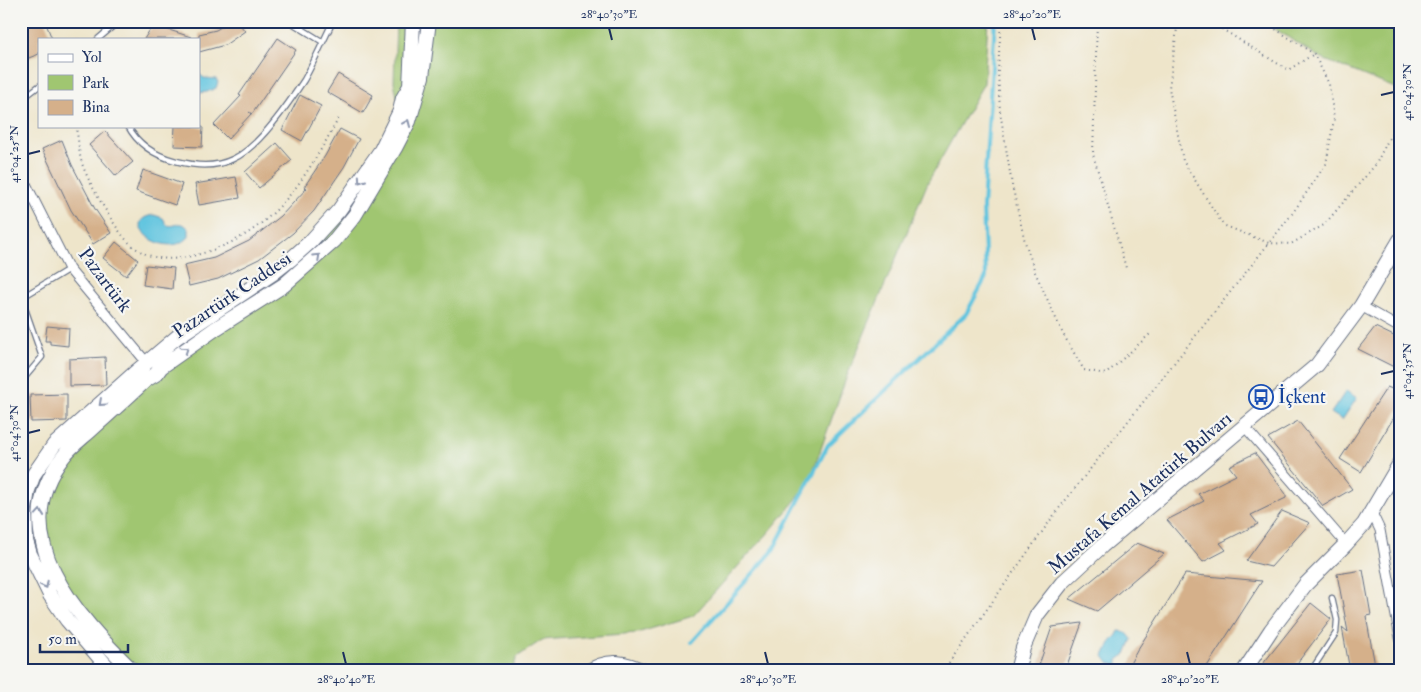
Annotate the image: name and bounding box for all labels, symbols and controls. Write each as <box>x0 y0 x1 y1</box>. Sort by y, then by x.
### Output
text: 28°40'30"E <box>581 7 637 22</box>
text: 28°40'20"E <box>1003 7 1061 22</box>
legend <box>38 38 200 128</box>
text: Yol <box>82 48 102 67</box>
text: 41°04'30"N <box>1400 63 1415 121</box>
text: Park <box>82 74 109 93</box>
text: Bina <box>82 98 110 117</box>
one-way arrow <box>401 119 412 128</box>
text: 41°04'25"N <box>7 125 22 183</box>
one-way arrow <box>358 174 367 183</box>
street label: Pazartürk <box>73 243 137 317</box>
street label: Pazartürk Caddesi <box>168 246 296 344</box>
one-way arrow <box>312 254 321 263</box>
text: 41°04'35"N <box>1400 342 1415 399</box>
one-way arrow <box>179 347 188 356</box>
bus stop icon: İçkent <box>1248 384 1274 410</box>
place label: İçkent <box>1278 384 1326 409</box>
one-way arrow <box>98 397 107 406</box>
text: 41°04'30"N <box>7 404 22 462</box>
street label: Mustafa Kemal Atatürk Bulvarı <box>1043 407 1237 579</box>
one-way arrow <box>34 509 45 517</box>
one-way arrow <box>39 580 49 589</box>
scale bar <box>40 622 128 654</box>
text: 50 m <box>48 630 77 649</box>
text: 28°40'40"E <box>317 672 375 687</box>
text: 28°40'30"E <box>740 672 796 687</box>
text: 28°40'20"E <box>1161 672 1219 687</box>

